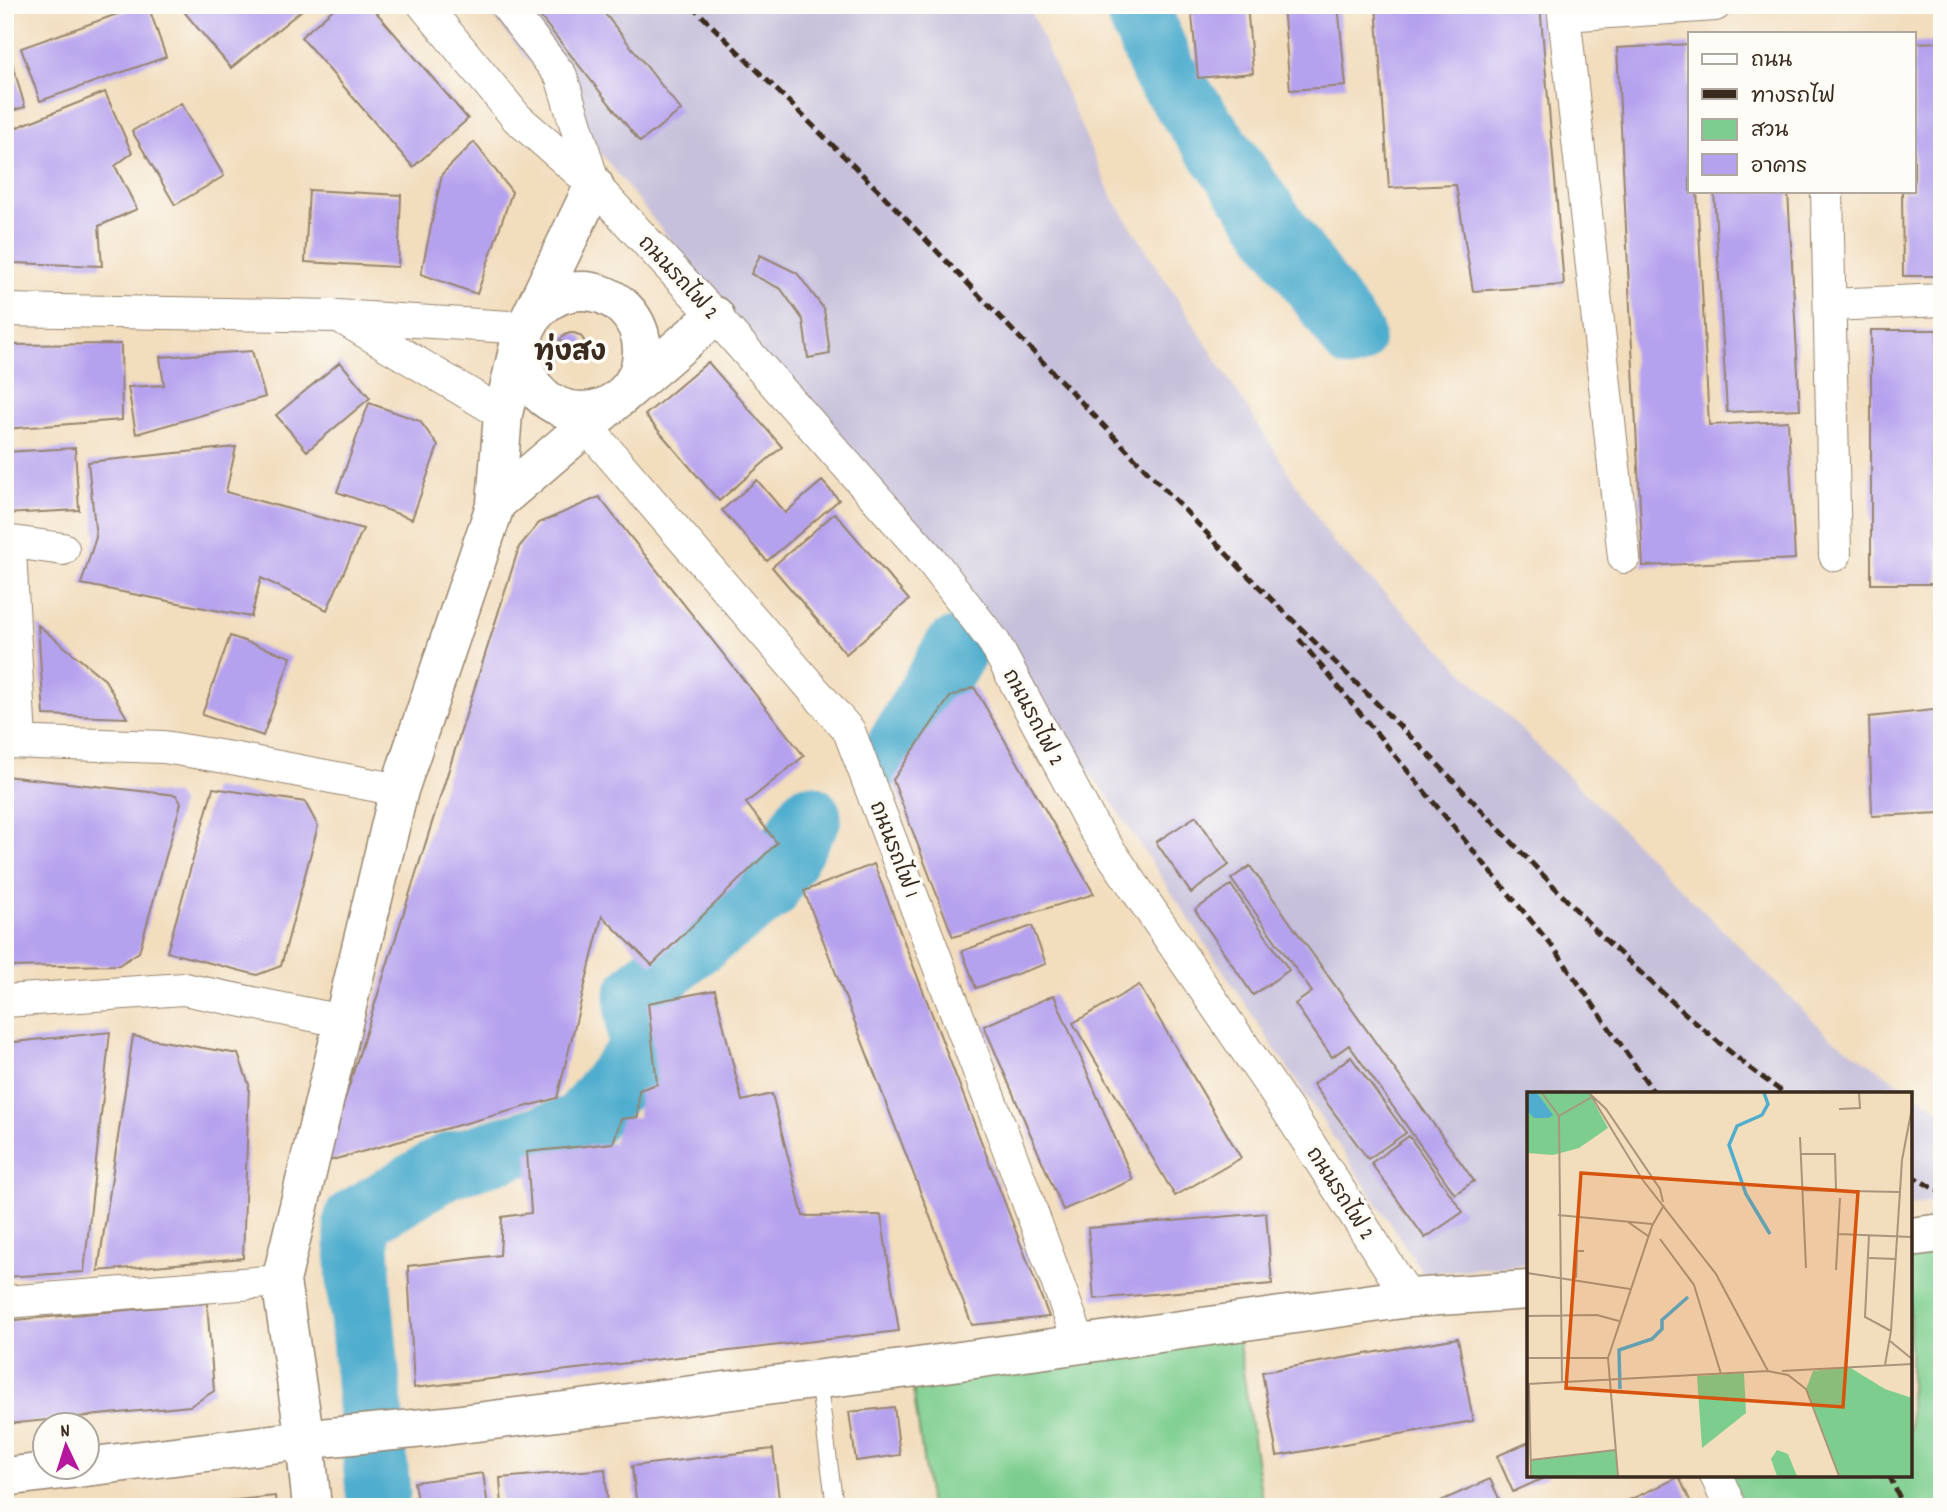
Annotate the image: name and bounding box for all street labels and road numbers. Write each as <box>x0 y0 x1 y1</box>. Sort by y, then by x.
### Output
street label: ถนนรถไฟ 2 <box>630 229 725 328</box>
street label: ถนนรถไฟ 2 <box>993 664 1070 772</box>
street label: ถนนรถไฟ 1 <box>860 797 925 903</box>
street label: ถนนรถไฟ 2 <box>1297 1141 1381 1247</box>

